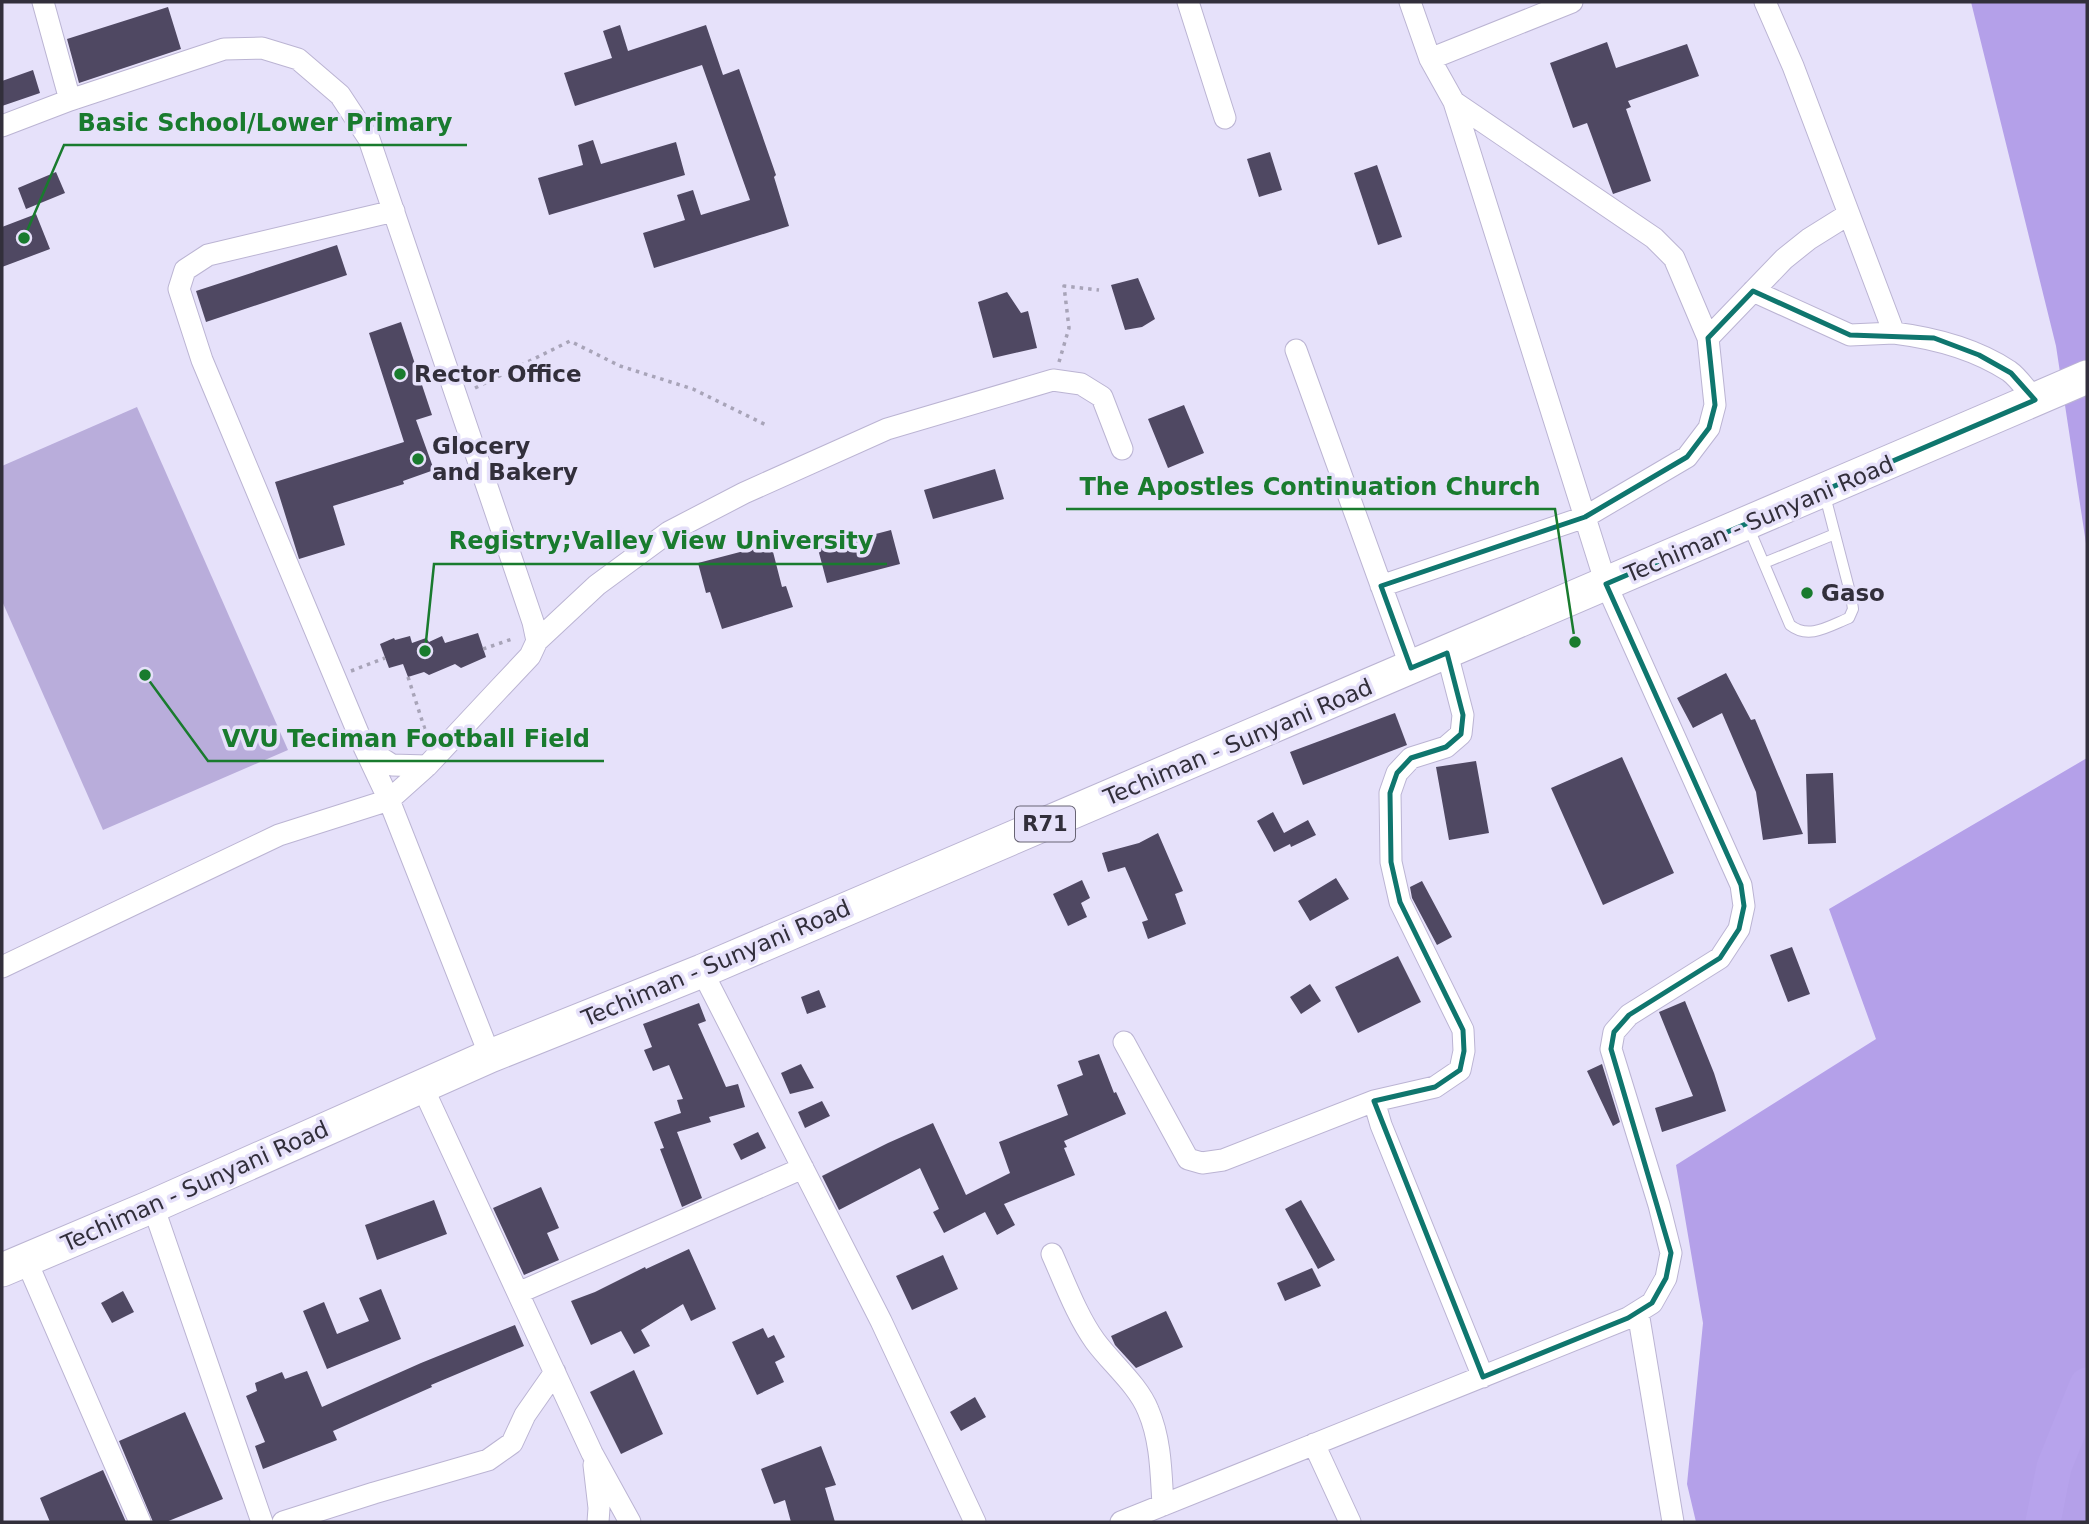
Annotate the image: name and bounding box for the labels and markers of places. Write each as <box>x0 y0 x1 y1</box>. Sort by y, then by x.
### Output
callout: Basic School/Lower Primary <box>64 100 467 145</box>
place label: Rector Office <box>414 361 582 387</box>
marker: Rector Office <box>392 366 408 382</box>
place label: Glocery and Bakery <box>432 433 578 485</box>
marker: Glocery and Bakery <box>410 451 426 467</box>
callout: The Apostles Continuation Church <box>1066 464 1555 509</box>
callout: Registry;Valley View University <box>434 519 887 564</box>
place label: Gaso <box>1821 580 1885 606</box>
marker: Gaso <box>1799 585 1815 601</box>
callout: VVU Teciman Football Field <box>208 716 604 761</box>

